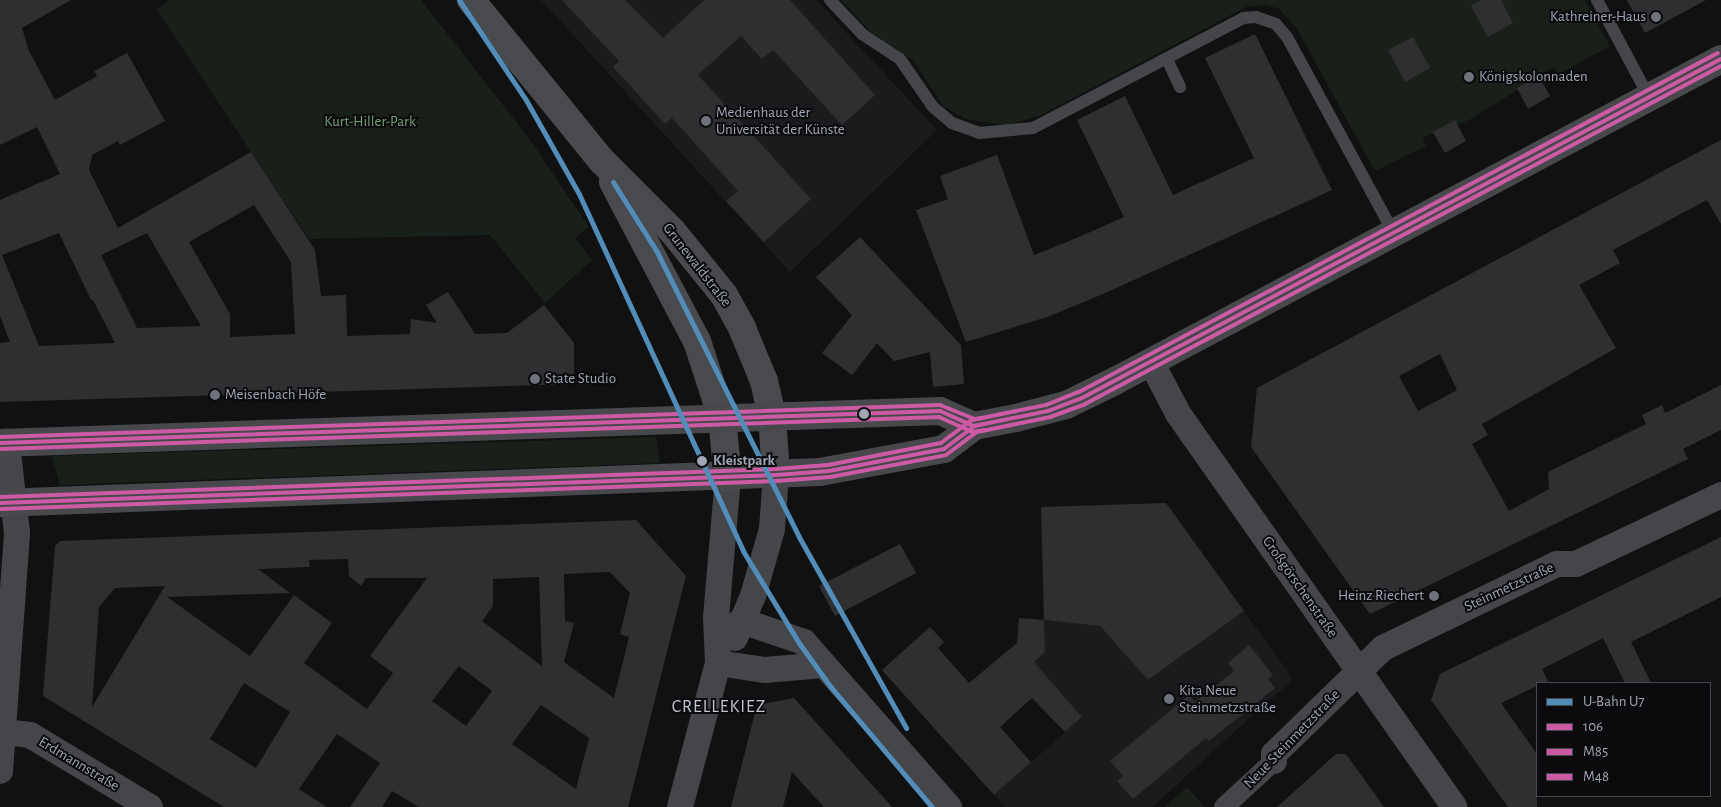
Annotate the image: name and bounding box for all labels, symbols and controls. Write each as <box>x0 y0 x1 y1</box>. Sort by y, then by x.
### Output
place label: Kathreiner-Haus <box>1550 8 1646 26</box>
marker: Kathreiner-Haus <box>1650 11 1662 23</box>
place label: Königskolonnaden <box>1479 68 1588 86</box>
marker: Königskolonnaden <box>1463 71 1475 83</box>
place label: Medienhaus der Universität der Künste <box>716 103 845 138</box>
park label: Kurt-Hiller-Park <box>324 113 416 131</box>
marker: Medienhaus der Universität der Künste <box>700 115 712 127</box>
street label: Grunewaldstraße <box>659 220 735 310</box>
place label: State Studio <box>545 370 616 388</box>
marker: State Studio <box>529 373 541 385</box>
place label: Meisenbach Höfe <box>225 386 326 404</box>
marker: Meisenbach Höfe <box>209 389 221 401</box>
unlabelled marker <box>859 409 869 419</box>
place label: Kleistpark <box>713 452 775 470</box>
marker: Kleistpark <box>695 454 709 468</box>
street label: Großgörschenstraße <box>1258 533 1342 641</box>
street label: Steinmetzstraße <box>1461 558 1557 616</box>
place label: Heinz Riechert <box>1338 587 1424 605</box>
marker: Heinz Riechert <box>1428 590 1440 602</box>
place label: Kita Neue Steinmetzstraße <box>1179 681 1276 716</box>
legend <box>1536 682 1711 797</box>
street label: Neue Steinmetzstraße <box>1240 686 1344 792</box>
marker: Kita Neue Steinmetzstraße <box>1163 693 1175 705</box>
text: U-Bahn U7 <box>1583 694 1645 709</box>
district label: CRELLEKIEZ <box>670 696 768 718</box>
text: 106 <box>1583 719 1603 734</box>
street label: Erdmannstraße <box>35 733 123 795</box>
text: M85 <box>1583 744 1608 759</box>
text: M48 <box>1583 769 1609 784</box>

